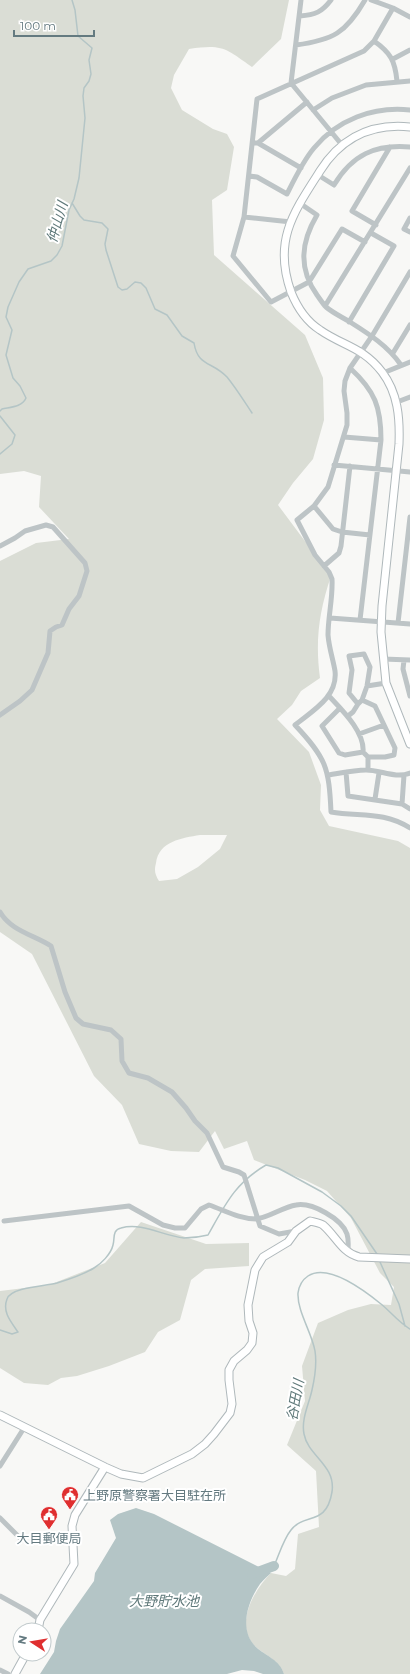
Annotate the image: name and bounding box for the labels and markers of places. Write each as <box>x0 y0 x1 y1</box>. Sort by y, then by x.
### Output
public building icon: 上野原警察署大目駐在所 <box>60 1485 80 1510</box>
place label: 上野原警察署大目駐在所 <box>83 1487 226 1503</box>
public building icon: 大目郵便局 <box>39 1505 59 1530</box>
place label: 大目郵便局 <box>16 1530 82 1546</box>

